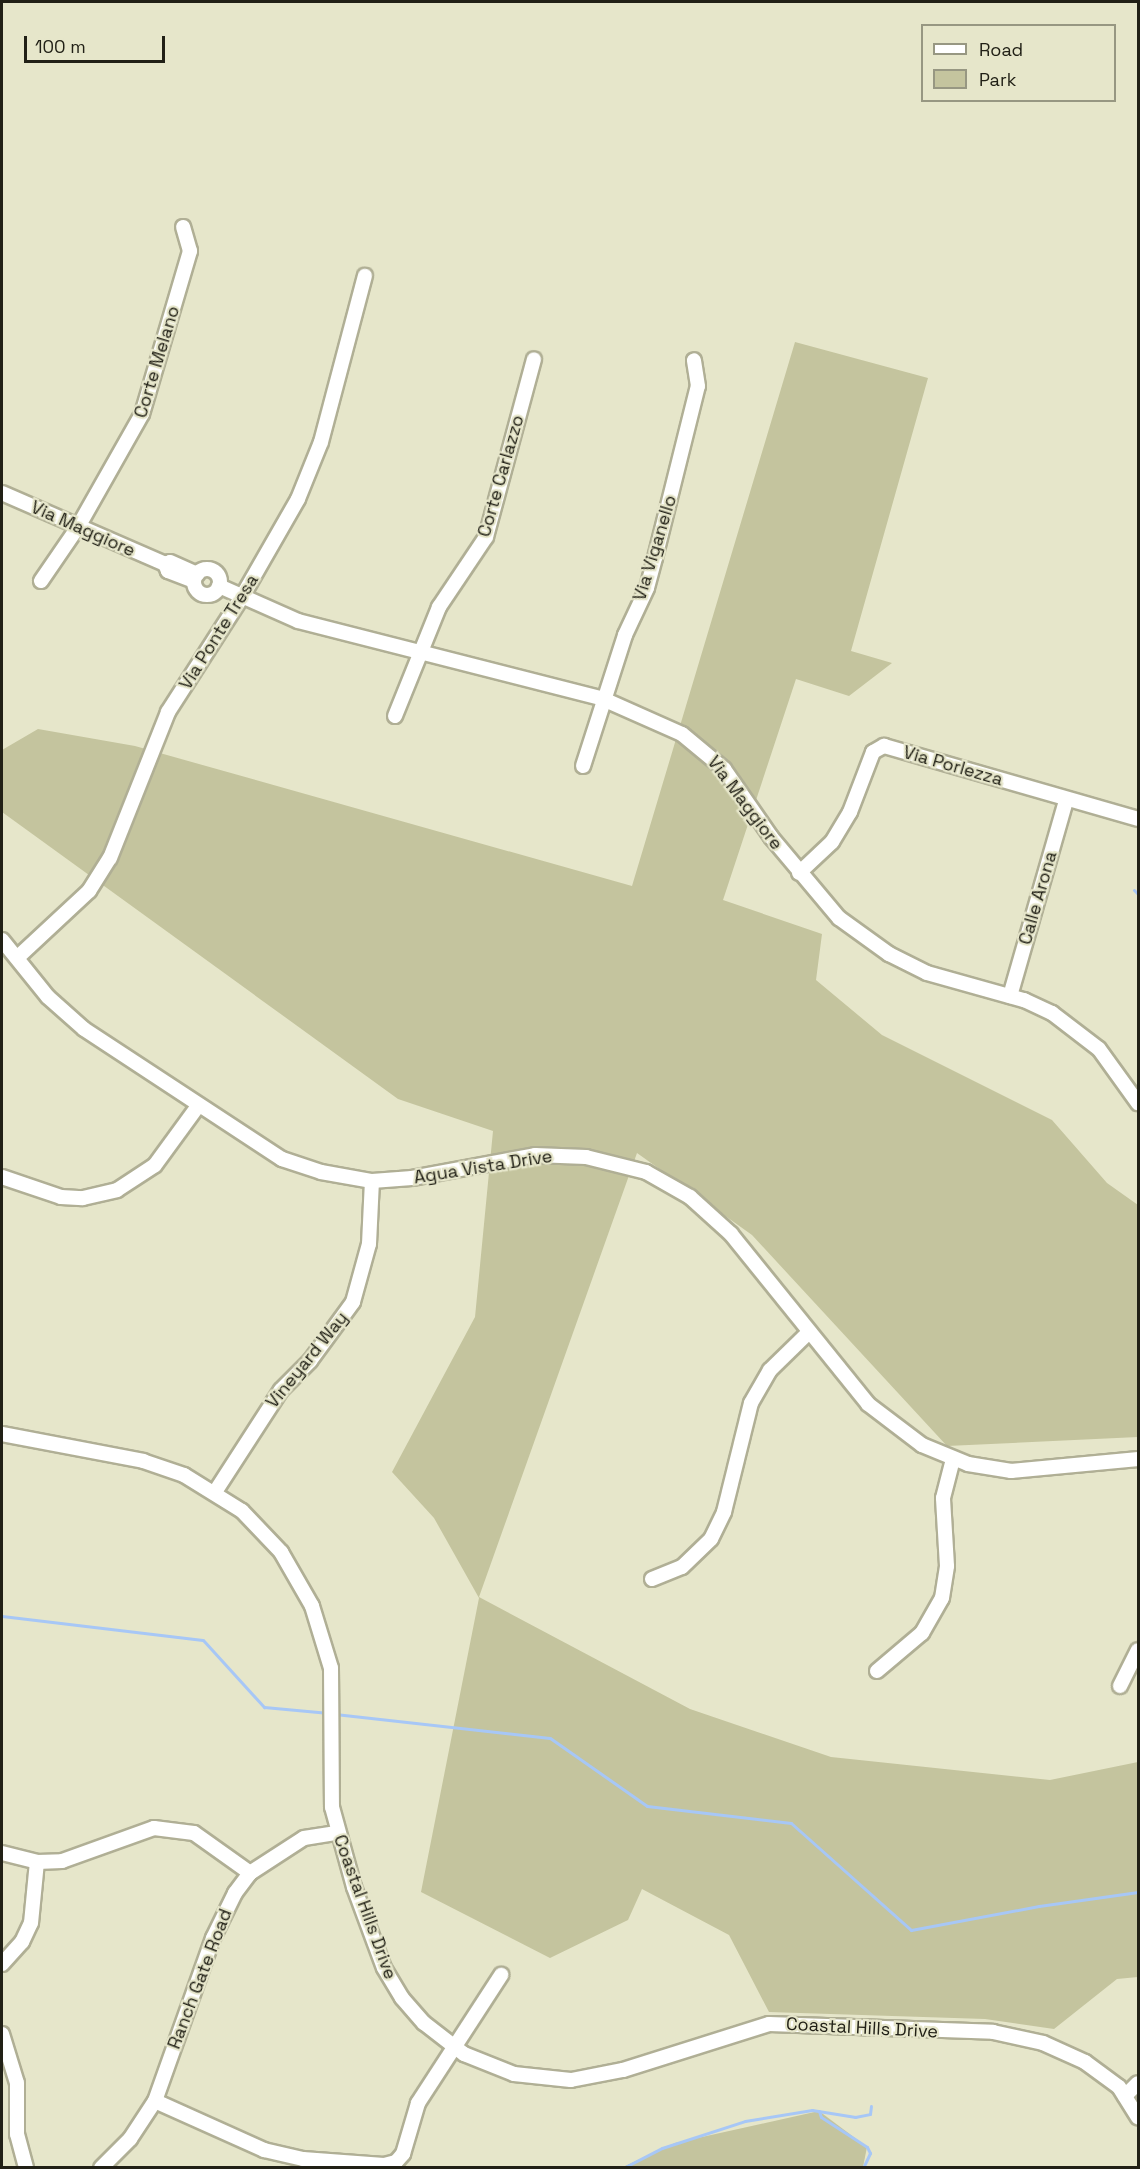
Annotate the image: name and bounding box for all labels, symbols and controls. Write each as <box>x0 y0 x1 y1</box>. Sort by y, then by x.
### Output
scale bar <box>27 24 168 62</box>
legend <box>921 24 1116 102</box>
text: 100 m <box>35 35 86 58</box>
text: Road <box>979 38 1023 61</box>
text: Park <box>979 68 1016 91</box>
street label: Corte Melano <box>130 303 184 421</box>
street label: Corte Carlazzo <box>473 413 529 539</box>
street label: Via Viganello <box>629 492 681 604</box>
street label: Via Maggiore <box>27 496 139 562</box>
street label: Via Ponte Tresa <box>175 570 263 694</box>
street label: Via Porlezza <box>901 741 1005 791</box>
street label: Via Maggiore <box>703 752 787 854</box>
street label: Calle Arona <box>1014 849 1062 947</box>
street label: Agua Vista Drive <box>412 1145 554 1189</box>
street label: Vineyard Way <box>261 1307 353 1413</box>
street label: Coastal Hills Drive <box>329 1832 401 1982</box>
street label: Ranch Gate Road <box>163 1906 237 2052</box>
street label: Coastal Hills Drive <box>785 2013 939 2043</box>

